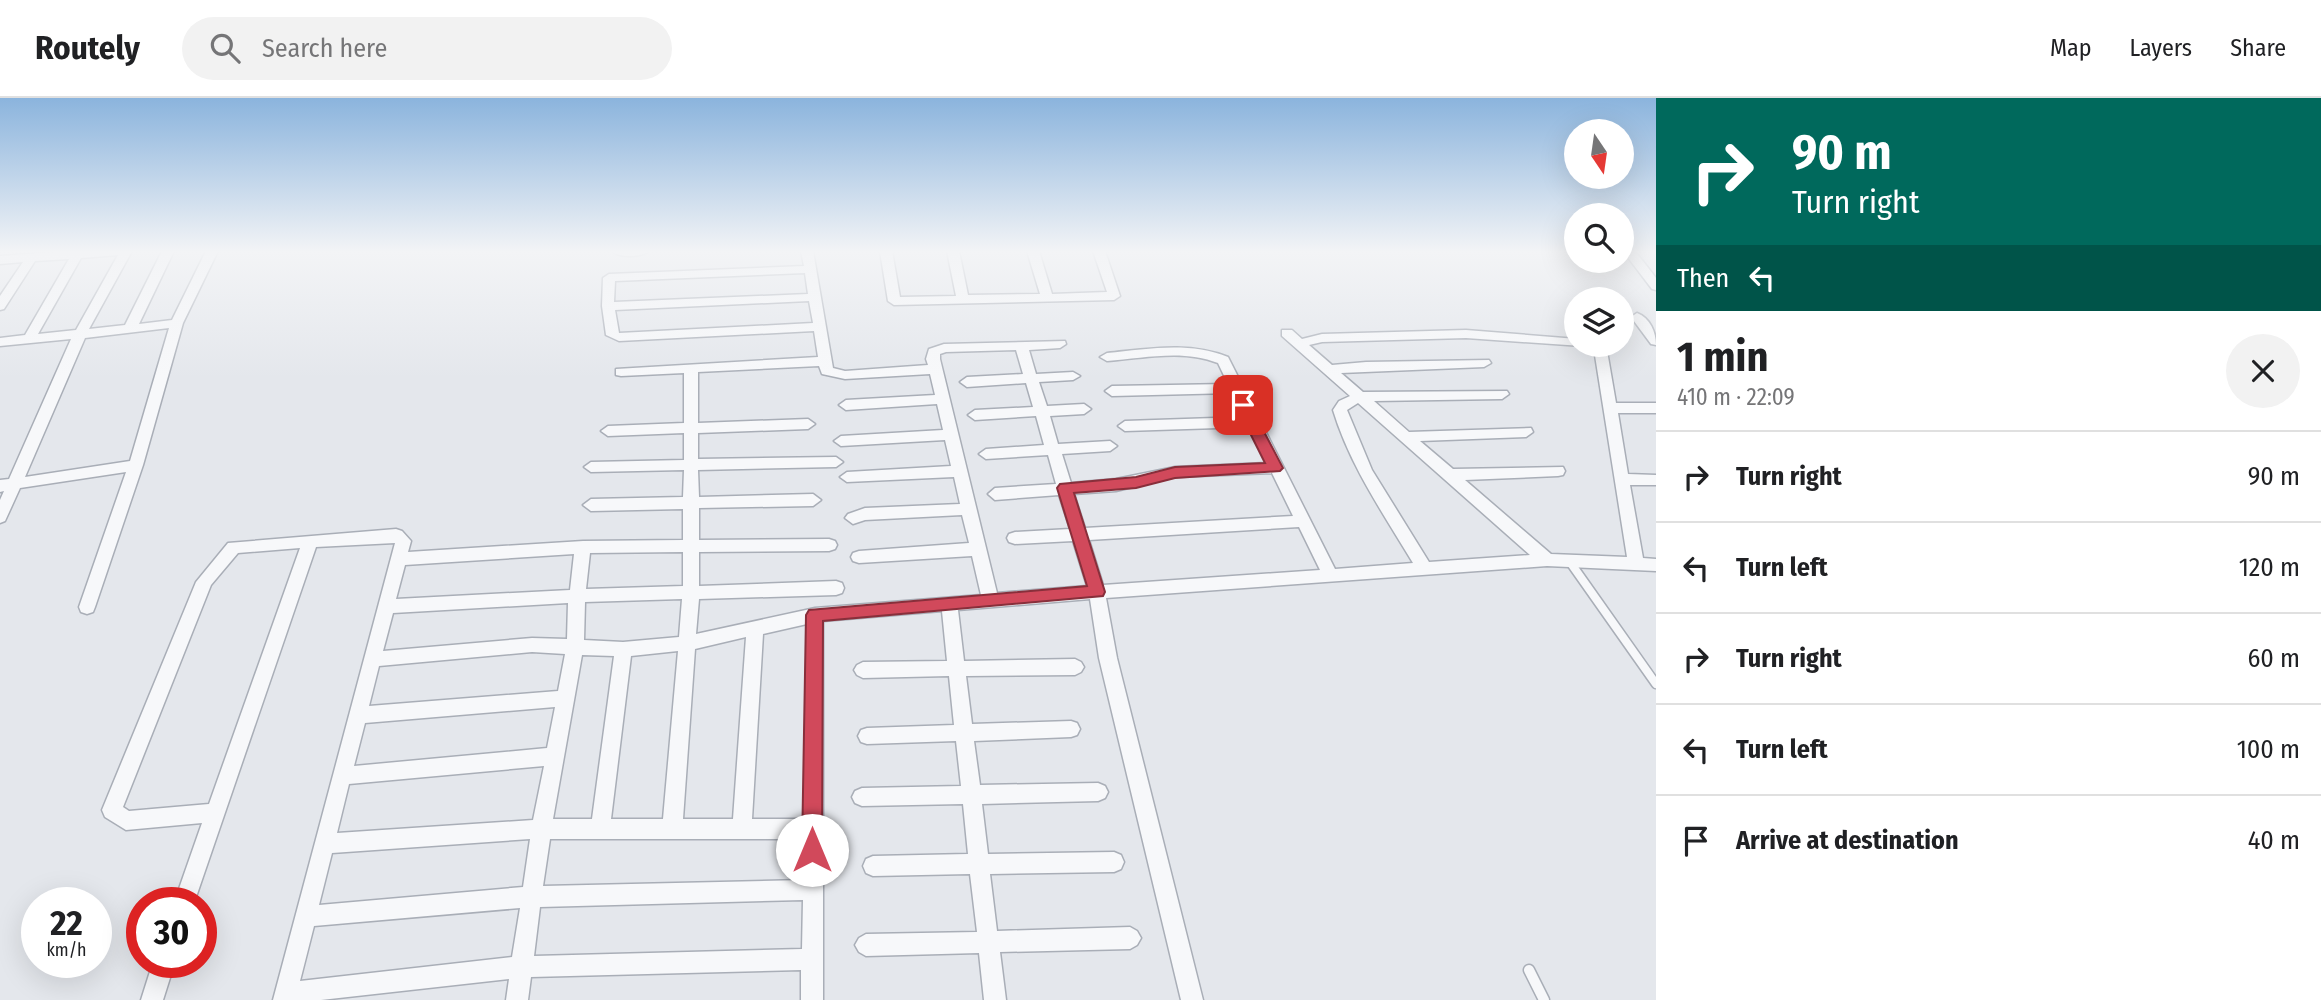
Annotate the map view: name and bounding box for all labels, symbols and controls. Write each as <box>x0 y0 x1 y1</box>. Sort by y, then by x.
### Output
search box <box>182 17 672 80</box>
text: Routely <box>35 28 140 68</box>
icon: search <box>206 29 244 67</box>
text: Search here <box>262 33 387 64</box>
text: Map <box>2050 34 2092 62</box>
text: Layers <box>2130 34 2192 62</box>
text: Share <box>2230 34 2286 62</box>
north arrow <box>1564 119 1634 189</box>
map controls <box>1564 119 1634 357</box>
text: 90 m <box>1792 123 1892 182</box>
icon: right <box>1677 126 1768 217</box>
text: Turn right <box>1792 183 1919 221</box>
button: search <box>1564 203 1634 273</box>
icon: left <box>1743 259 1781 297</box>
text: Then <box>1677 263 1729 294</box>
button: layers <box>1564 287 1634 357</box>
text: 1 min <box>1677 332 1768 382</box>
button: close <box>2226 334 2300 408</box>
pin <box>1213 375 1273 435</box>
text: 410 m · 22:09 <box>1677 383 1795 411</box>
icon: arrive <box>1224 386 1262 424</box>
icon: right <box>1677 458 1715 496</box>
text: Turn right <box>1736 461 1842 492</box>
text: 90 m <box>2248 461 2300 492</box>
icon: left <box>1677 549 1715 587</box>
text: Turn left <box>1736 552 1828 583</box>
text: 120 m <box>2239 552 2300 583</box>
icon: right <box>1677 640 1715 678</box>
text: Turn right <box>1736 643 1842 674</box>
text: 60 m <box>2247 643 2300 674</box>
icon: left <box>1677 731 1715 769</box>
text: Turn left <box>1736 734 1828 765</box>
text: 100 m <box>2237 734 2300 765</box>
position arrow <box>775 813 849 887</box>
icon: arrive <box>1677 822 1715 860</box>
text: Arrive at destination <box>1736 825 1959 856</box>
text: 40 m <box>2248 825 2300 856</box>
speed limit sign: 30 <box>126 887 217 978</box>
text: 22 <box>50 902 83 944</box>
text: km/h <box>46 939 87 961</box>

